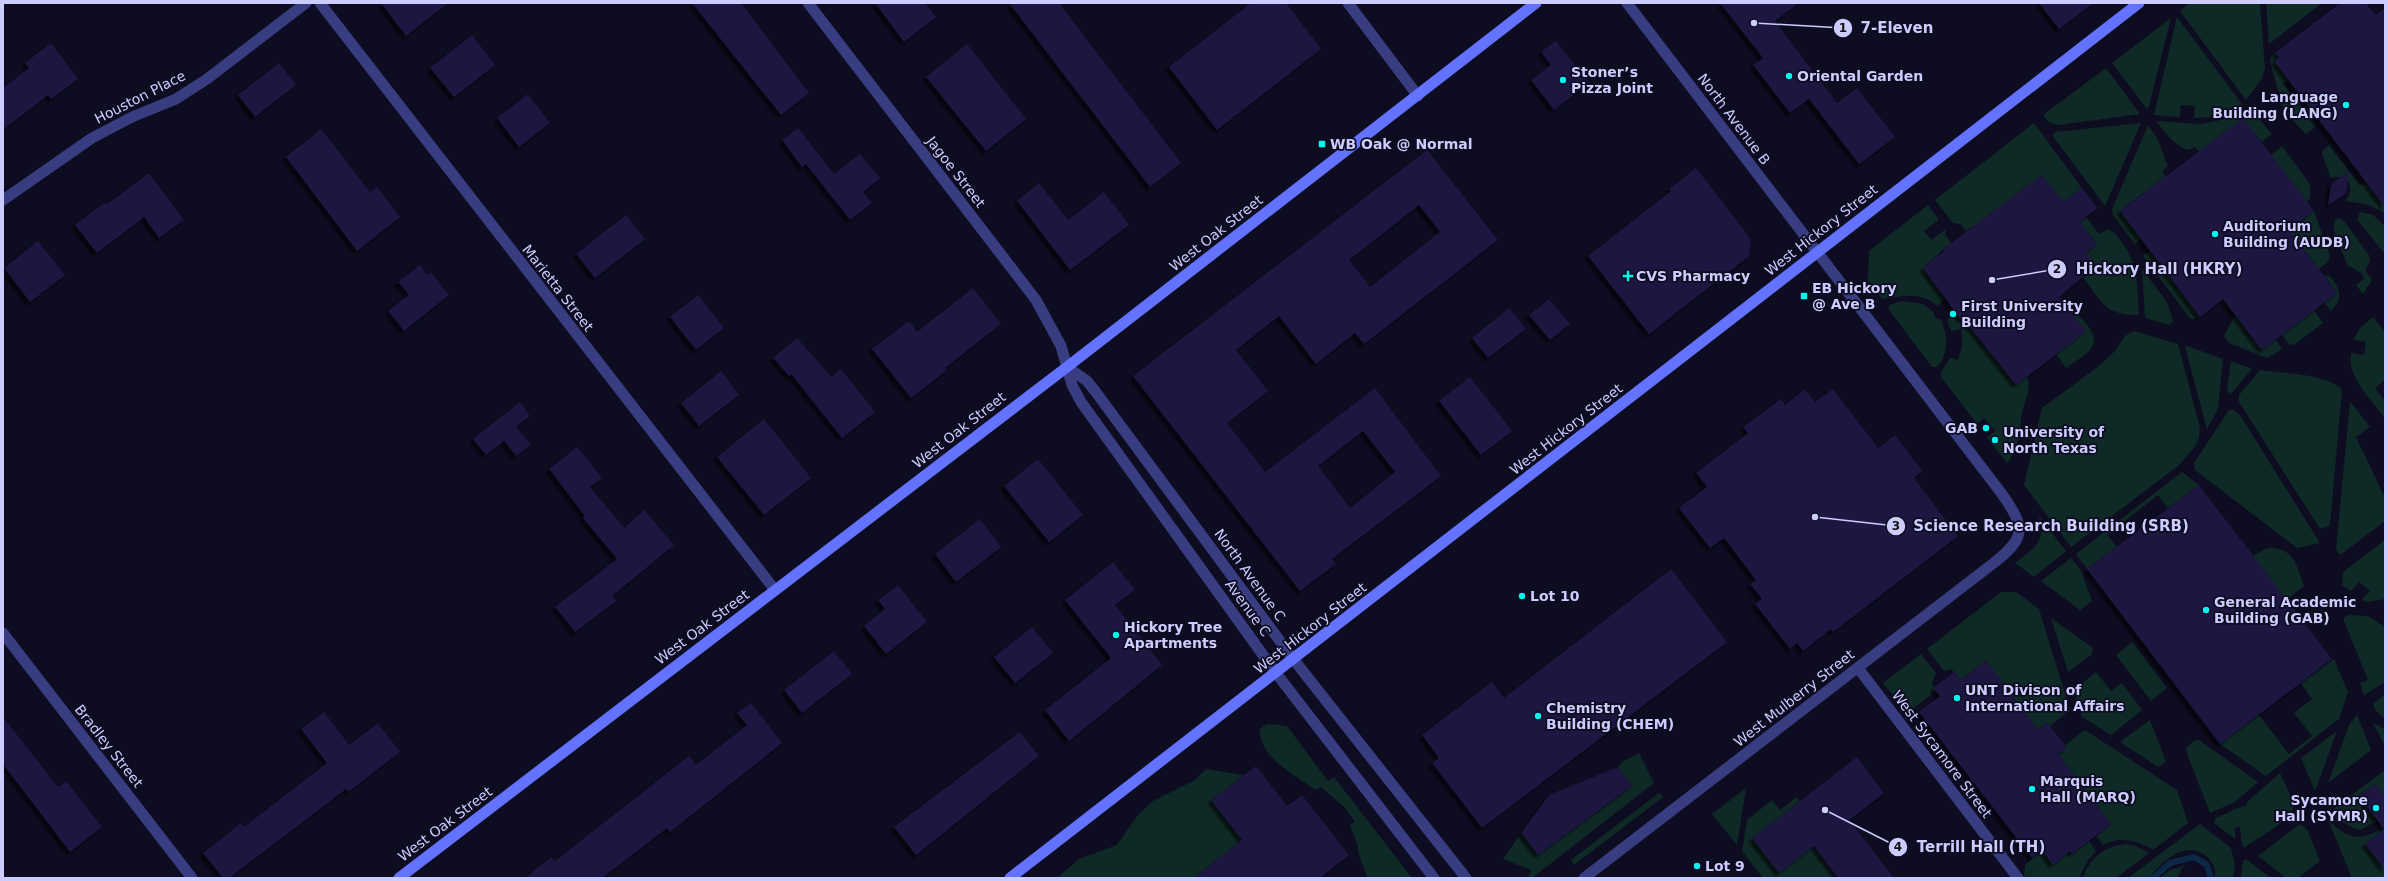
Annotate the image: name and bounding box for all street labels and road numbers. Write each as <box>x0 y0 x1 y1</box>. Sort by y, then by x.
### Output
street label: Houston Place <box>92 67 188 127</box>
street label: North Avenue B <box>1695 70 1773 168</box>
street label: Jagoe Street <box>923 132 989 211</box>
street label: West Hickory Street <box>1762 181 1881 279</box>
street label: West Oak Street <box>1166 191 1266 274</box>
street label: Marietta Street <box>519 242 597 335</box>
street label: West Hickory Street <box>1507 380 1626 478</box>
street label: West Oak Street <box>909 388 1009 471</box>
street label: North Avenue C <box>1211 526 1289 624</box>
street label: Avenue C <box>1222 576 1274 640</box>
street label: West Hickory Street <box>1251 579 1370 677</box>
street label: West Oak Street <box>652 586 753 668</box>
street label: West Mulberry Street <box>1731 646 1858 750</box>
street label: West Sycamore Street <box>1889 687 1996 821</box>
street label: Bradley Street <box>72 701 147 791</box>
street label: West Oak Street <box>395 783 496 865</box>

